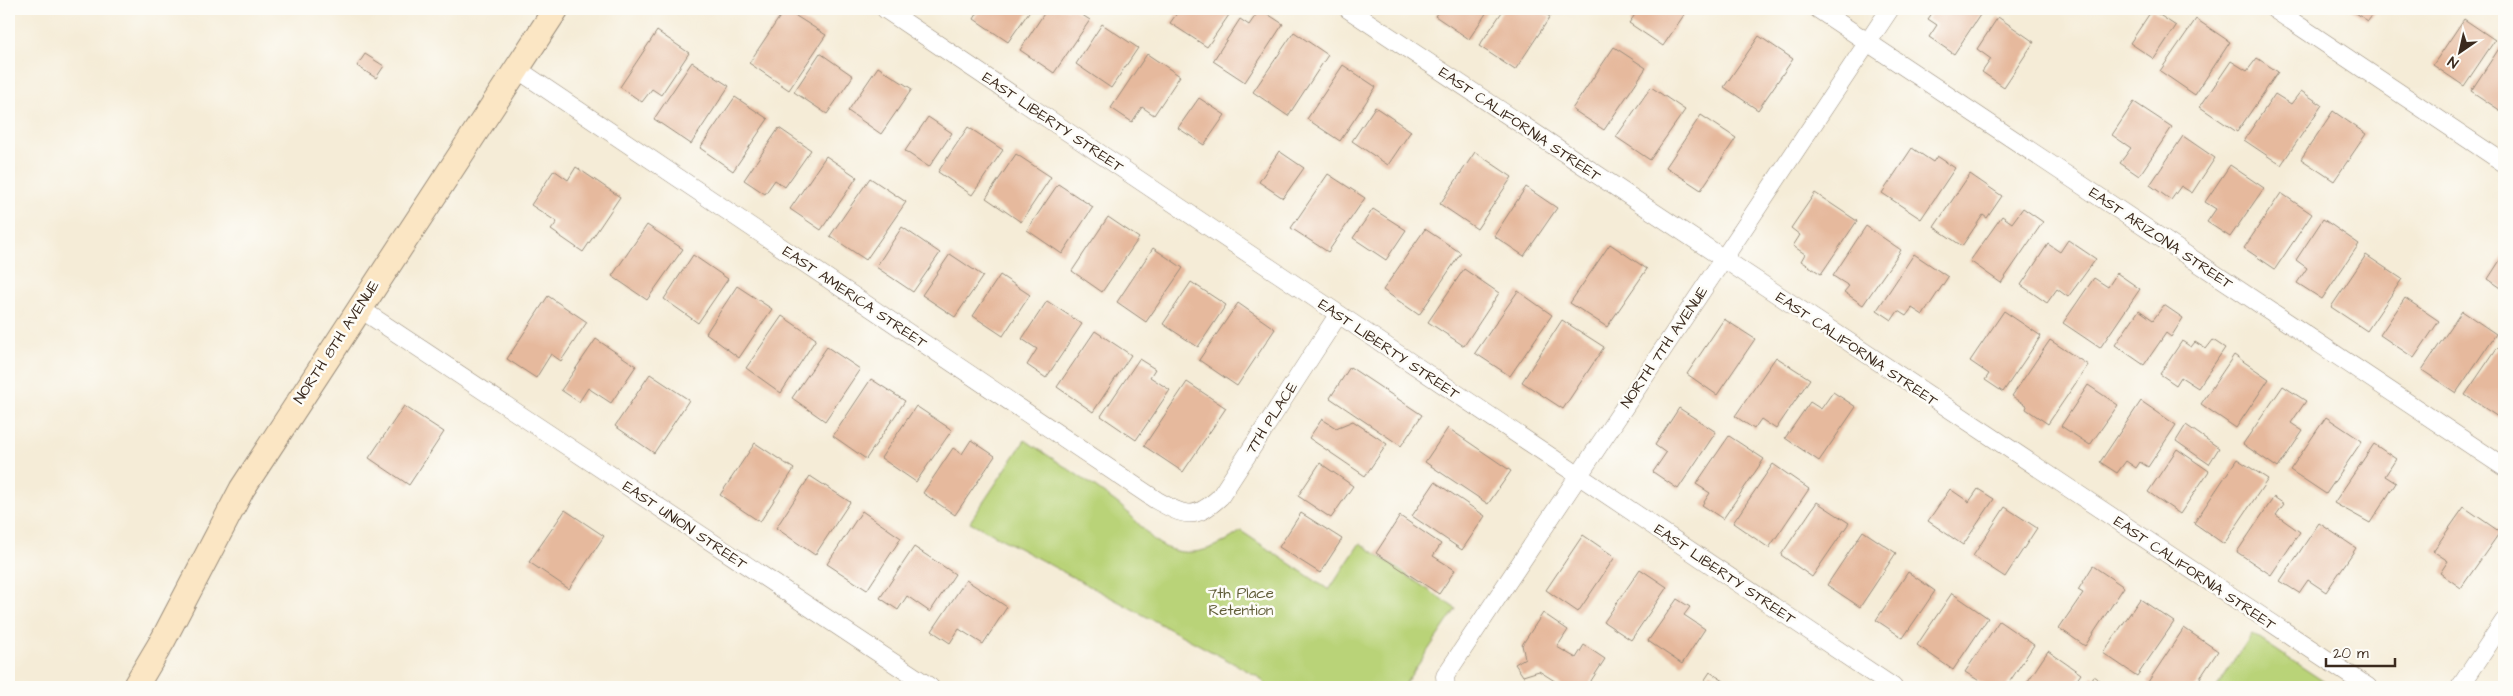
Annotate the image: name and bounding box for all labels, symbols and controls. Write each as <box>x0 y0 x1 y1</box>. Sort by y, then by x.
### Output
north arrow <box>2436 28 2486 78</box>
text: N <box>2444 51 2463 73</box>
street label: EAST CALIFORNIA STREET <box>1434 62 1606 187</box>
street label: EAST LIBERTY STREET <box>978 67 1128 178</box>
street label: EAST ARIZONA STREET <box>2085 182 2237 295</box>
street label: EAST AMERICA STREET <box>778 241 932 354</box>
street label: NORTH 8TH AVENUE <box>289 276 384 408</box>
street label: NORTH 7TH AVENUE <box>1616 282 1713 412</box>
street label: EAST CALIFORNIA STREET <box>1771 287 1943 412</box>
street label: EAST LIBERTY STREET <box>1314 294 1464 405</box>
street label: 7TH PLACE <box>1240 378 1303 459</box>
street label: EAST UNION STREET <box>618 476 752 575</box>
street label: EAST CALIFORNIA STREET <box>2109 511 2281 636</box>
street label: EAST LIBERTY STREET <box>1650 519 1800 630</box>
park label: 7th Place Retention <box>1208 583 1274 621</box>
scale bar <box>2326 636 2394 668</box>
text: 20 m <box>2333 643 2369 664</box>

